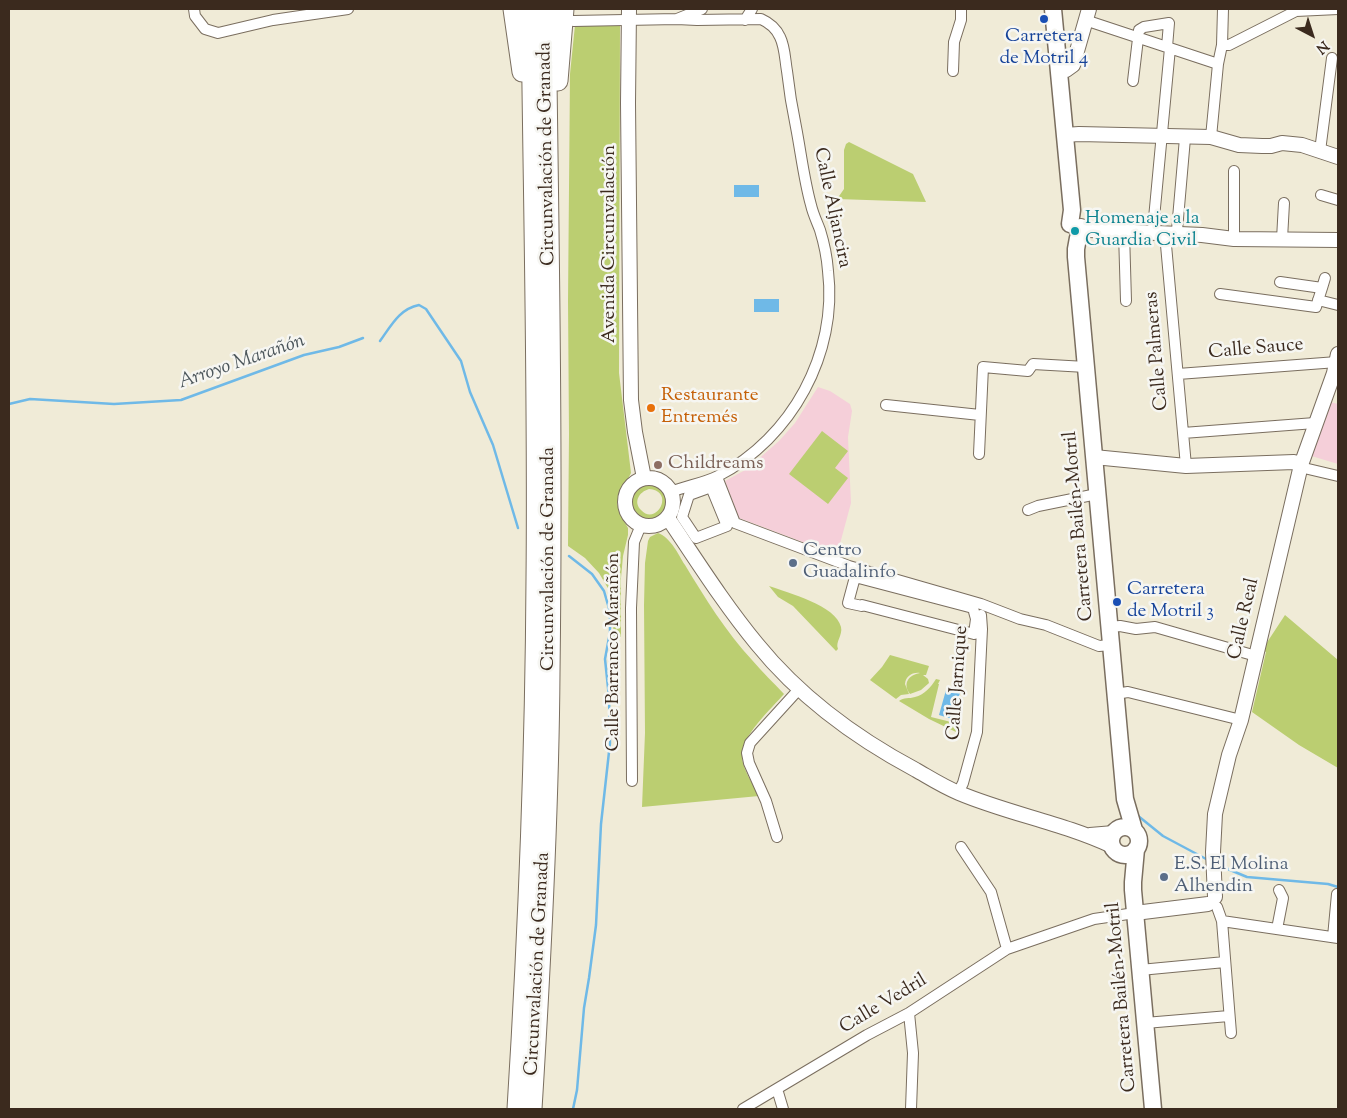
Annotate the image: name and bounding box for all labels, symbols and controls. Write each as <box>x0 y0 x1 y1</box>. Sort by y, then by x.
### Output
north arrow <box>1287 10 1337 60</box>
marker: Carretera de Motril 4 <box>1038 13 1050 25</box>
place label: Carretera de Motril 4 <box>1000 27 1088 71</box>
text: N <box>1311 35 1332 58</box>
street label: Circunvalación de Granada <box>535 42 561 266</box>
street label: Avenida Circunvalación <box>600 145 622 343</box>
street label: Calle Aljancira <box>807 146 855 270</box>
place label: Homenaje a la Guardia Civil <box>1085 209 1200 253</box>
marker: Homenaje a la Guardia Civil <box>1069 225 1081 237</box>
street label: Calle Palmeras <box>1141 291 1175 411</box>
water label: Arroyo Marañón <box>175 330 309 396</box>
street label: Calle Sauce <box>1208 334 1304 366</box>
place label: Restaurante Entremés <box>661 386 759 430</box>
marker: Restaurante Entremés <box>645 402 657 414</box>
street label: Carretera Bailén-Motril <box>1060 430 1100 622</box>
street label: Circunvalación de Granada <box>539 447 561 671</box>
place label: Childreams <box>668 454 763 476</box>
marker: Childreams <box>652 459 664 471</box>
place label: Centro Guadalinfo <box>803 541 896 585</box>
street label: Calle Barranco Marañón <box>604 552 626 752</box>
marker: Centro Guadalinfo <box>787 557 799 569</box>
street label: Calle Real <box>1225 576 1265 662</box>
place label: Carretera de Motril 3 <box>1127 580 1214 624</box>
marker: Carretera de Motril 3 <box>1111 596 1123 608</box>
street label: Calle Jarnique <box>944 625 974 741</box>
street label: Circunvalación de Granada <box>522 852 556 1076</box>
place label: E.S. El Molina Alhendin <box>1174 855 1289 899</box>
marker: E.S. El Molina Alhendin <box>1158 871 1170 883</box>
street label: Carretera Bailén-Motril <box>1103 901 1143 1093</box>
street label: Calle Vedril <box>836 970 932 1040</box>

